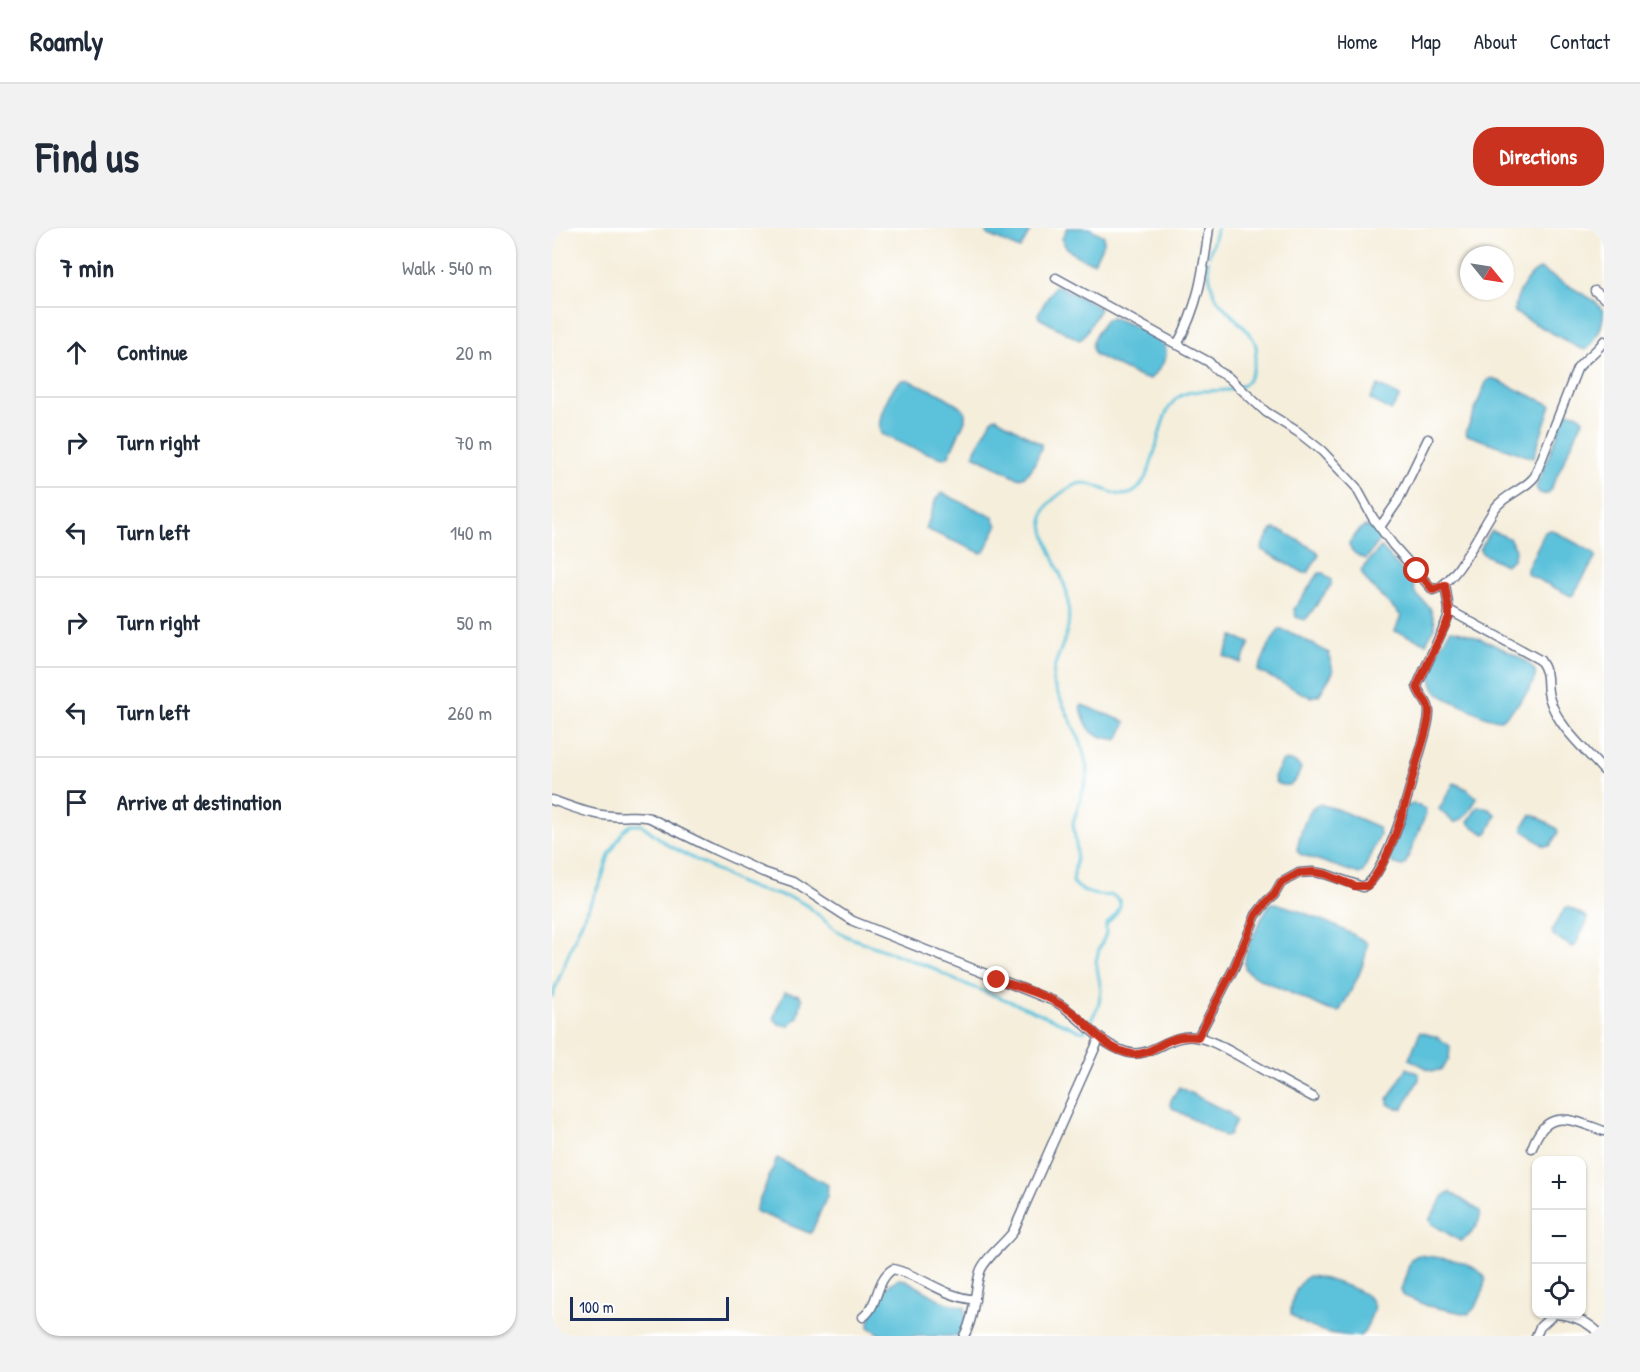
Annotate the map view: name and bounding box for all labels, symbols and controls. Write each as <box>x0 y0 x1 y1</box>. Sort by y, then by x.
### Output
text: Roamly <box>30 22 103 60</box>
text: Home <box>1337 27 1378 56</box>
text: Map <box>1411 27 1441 56</box>
text: About <box>1474 27 1517 56</box>
text: Contact <box>1550 27 1610 56</box>
button: Directions <box>1473 127 1604 186</box>
text: Find us <box>36 128 139 185</box>
north arrow <box>1460 246 1514 300</box>
text: 7 min <box>60 250 114 285</box>
text: Walk · 540 m <box>402 254 492 281</box>
icon: ahead <box>60 336 93 369</box>
text: Continue <box>117 337 188 367</box>
text: 20 m <box>455 339 492 366</box>
icon: right <box>60 426 93 459</box>
text: Turn right <box>117 427 200 457</box>
text: 70 m <box>455 429 492 456</box>
icon: left <box>60 516 93 549</box>
text: Turn left <box>117 517 190 547</box>
text: 140 m <box>450 519 492 546</box>
route start <box>1403 557 1429 583</box>
icon: right <box>60 606 93 639</box>
text: Turn right <box>117 607 200 637</box>
text: 50 m <box>456 609 492 636</box>
icon: left <box>60 696 93 729</box>
text: Turn left <box>117 697 190 727</box>
text: 260 m <box>448 699 492 726</box>
icon: arrive <box>60 786 93 819</box>
text: Arrive at destination <box>117 787 282 817</box>
route end <box>983 966 1009 992</box>
map controls <box>1532 1156 1586 1318</box>
button: + <box>1532 1156 1586 1210</box>
button: − <box>1532 1210 1586 1264</box>
button: locate <box>1532 1264 1586 1318</box>
scale bar <box>570 1294 729 1322</box>
text: 100 m <box>579 1296 614 1318</box>

